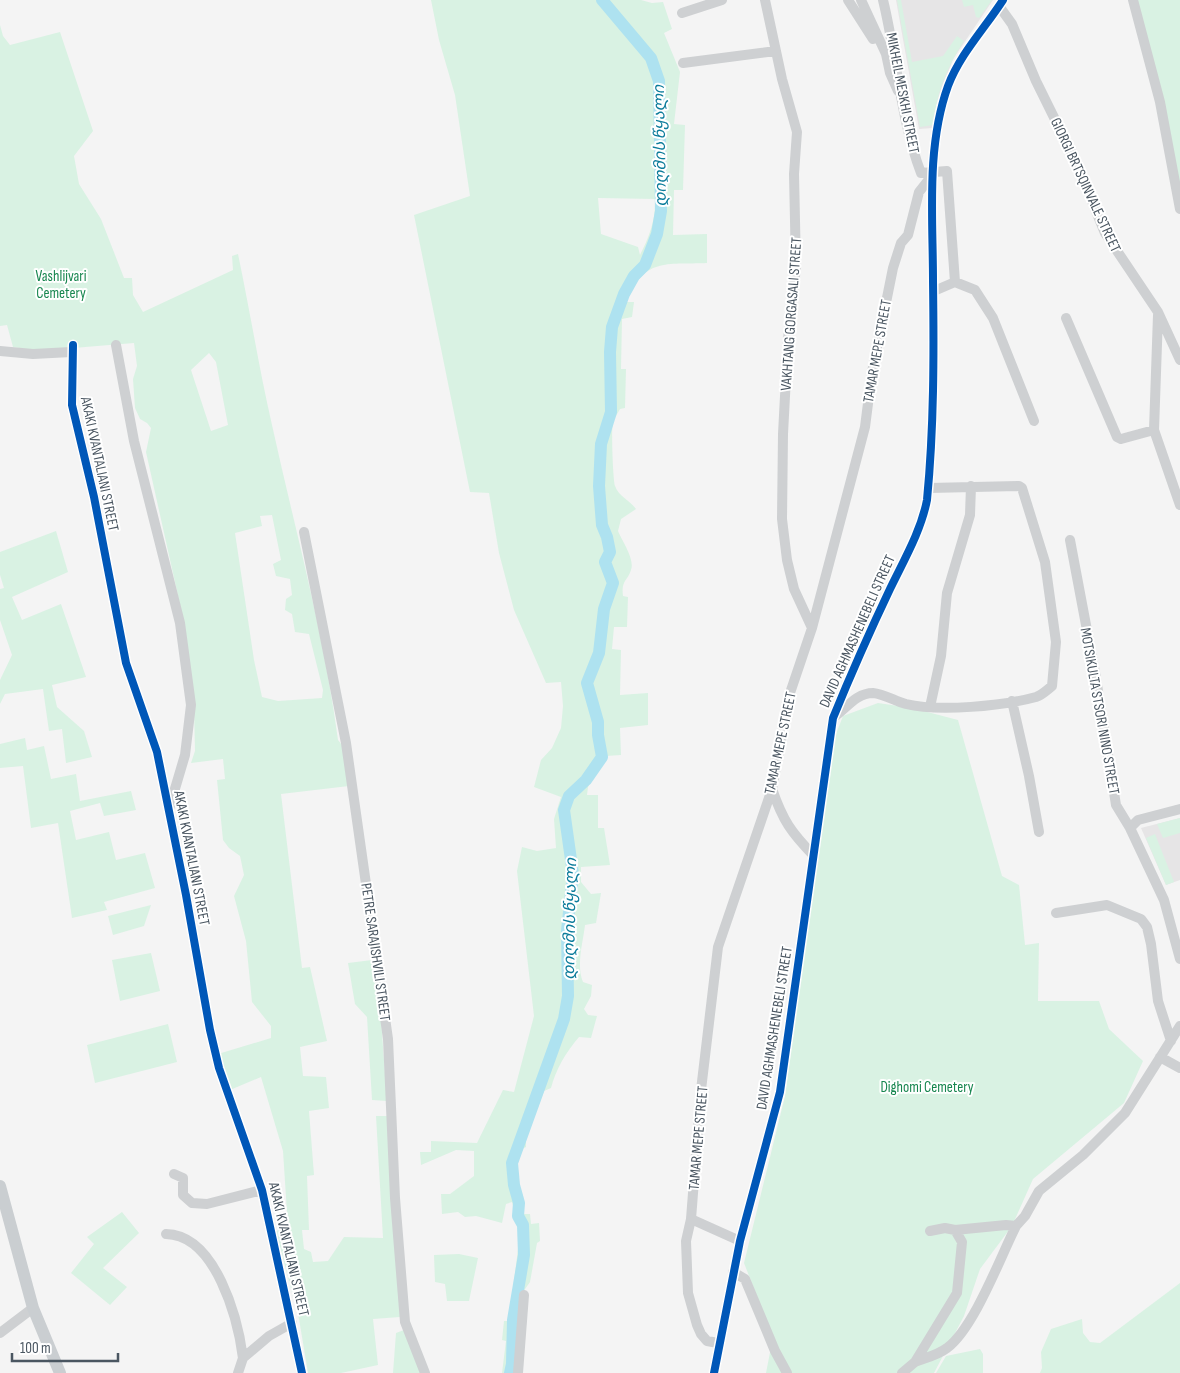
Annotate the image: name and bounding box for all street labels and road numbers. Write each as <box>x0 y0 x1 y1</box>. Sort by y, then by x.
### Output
street label: MIKHEIL MESKHI STREET <box>881 31 924 155</box>
street label: GIORGI BRTSQINVALE STREET <box>1046 115 1125 255</box>
street label: VAKHTANG GORGASALI STREET <box>777 237 806 391</box>
street label: TAMAR MEPE STREET <box>859 298 896 404</box>
street label: AKAKI KVANTALIANI STREET <box>76 394 123 533</box>
street label: DAVID AGHMASHENEBELI STREET <box>815 552 900 710</box>
street label: MOTSIKULTA STSORI NINO STREET <box>1075 626 1124 796</box>
street label: TAMAR MEPE STREET <box>760 690 801 796</box>
street label: AKAKI KVANTALIANI STREET <box>169 788 214 927</box>
street label: PETRE SARAJISHVILI STREET <box>356 882 395 1022</box>
street label: DAVID AGHMASHENEBELI STREET <box>752 945 797 1111</box>
street label: TAMAR MEPE STREET <box>684 1085 713 1191</box>
street label: AKAKI KVANTALIANI STREET <box>264 1179 313 1318</box>

